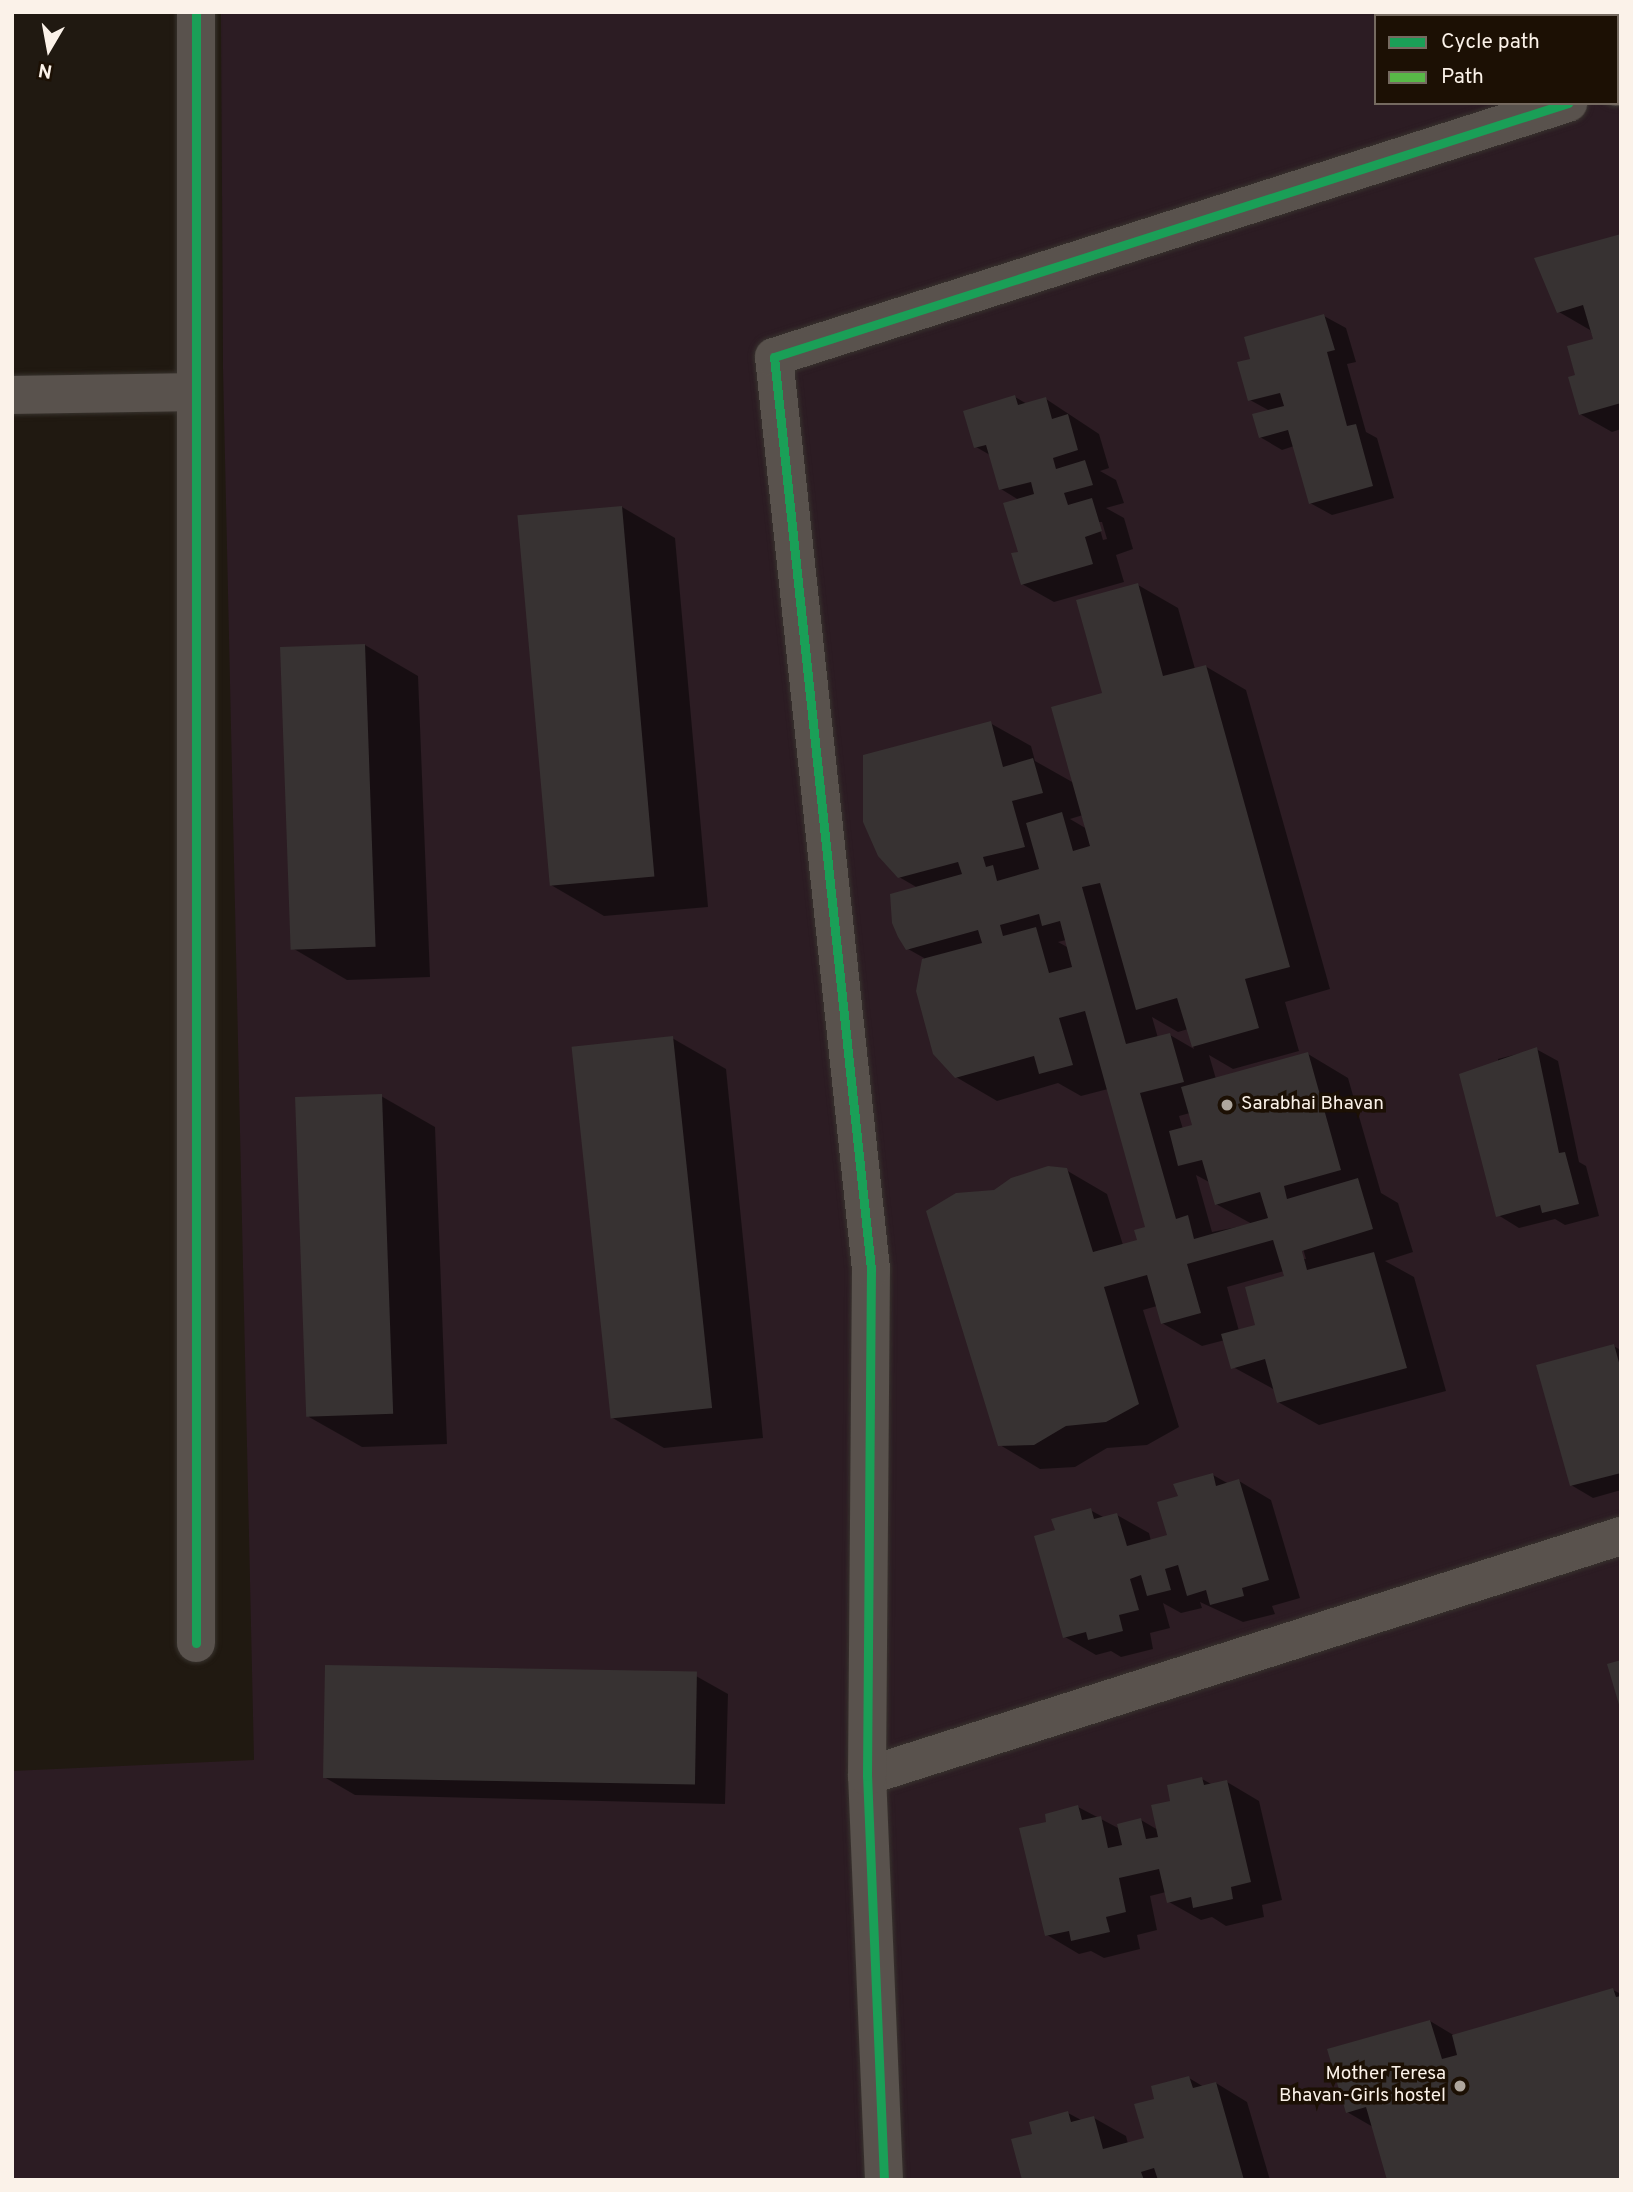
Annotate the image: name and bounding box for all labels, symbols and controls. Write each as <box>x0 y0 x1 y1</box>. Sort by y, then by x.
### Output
north arrow <box>14 14 84 84</box>
legend <box>1374 14 1619 105</box>
text: Cycle path <box>1441 29 1540 56</box>
text: N <box>37 57 54 83</box>
text: Path <box>1441 64 1484 91</box>
place label: Sarabhai Bhavan <box>1241 1094 1384 1116</box>
marker: Sarabhai Bhavan <box>1219 1097 1235 1113</box>
place label: Mother Teresa Bhavan-Girls hostel <box>1279 2064 1446 2108</box>
marker: Mother Teresa Bhavan-Girls hostel <box>1452 2078 1468 2094</box>

